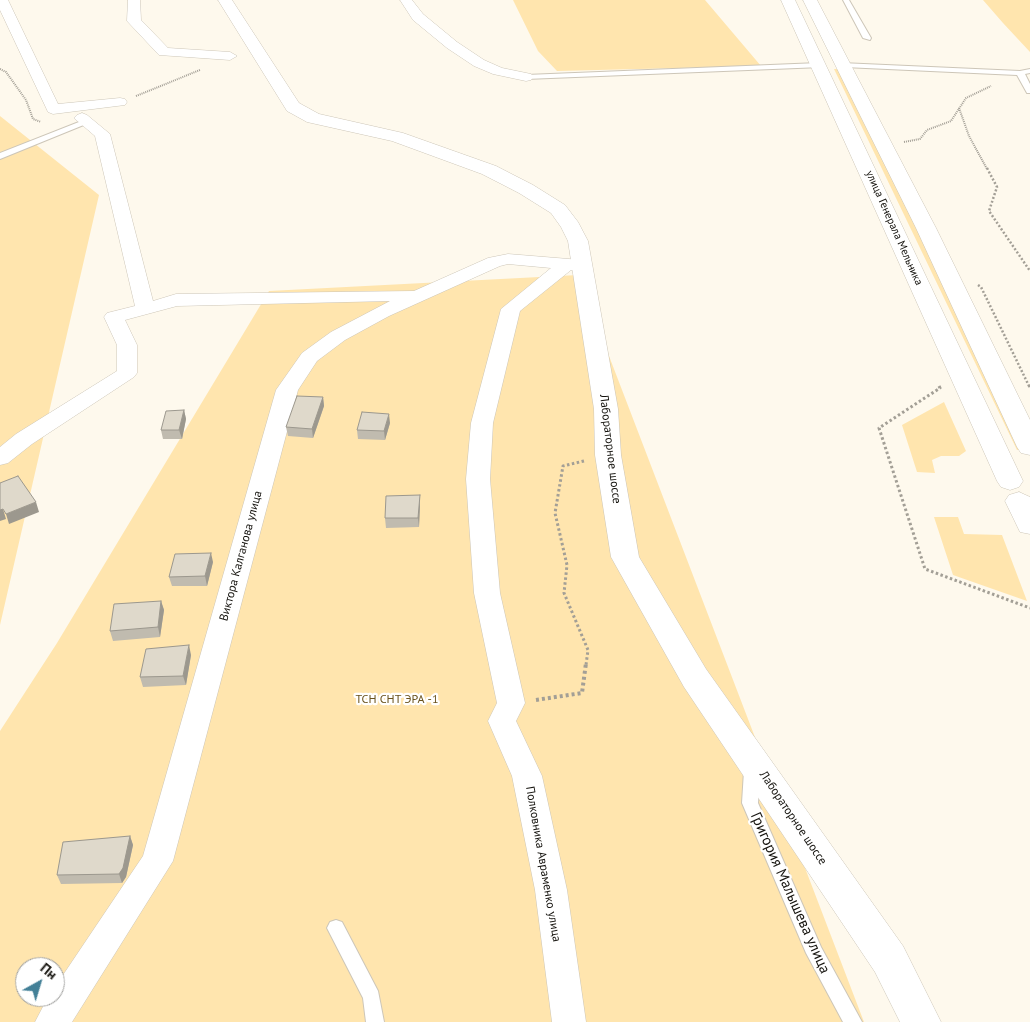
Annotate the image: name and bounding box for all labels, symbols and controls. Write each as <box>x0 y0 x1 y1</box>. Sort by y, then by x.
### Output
street label: улица Генерала Мельника <box>863 169 925 287</box>
street label: Лабораторное шоссе <box>596 393 624 505</box>
street label: Виктора Калганова улица <box>217 489 265 623</box>
park label: ТСН СНТ ЭРА -1 <box>356 693 438 707</box>
street label: Лабораторное шоссе <box>756 768 830 868</box>
street label: Полковника Авраменко улица <box>522 785 564 943</box>
street label: Григория Малышева улица <box>746 810 834 976</box>
north arrow <box>15 957 65 1007</box>
text: Пн <box>37 959 61 983</box>

